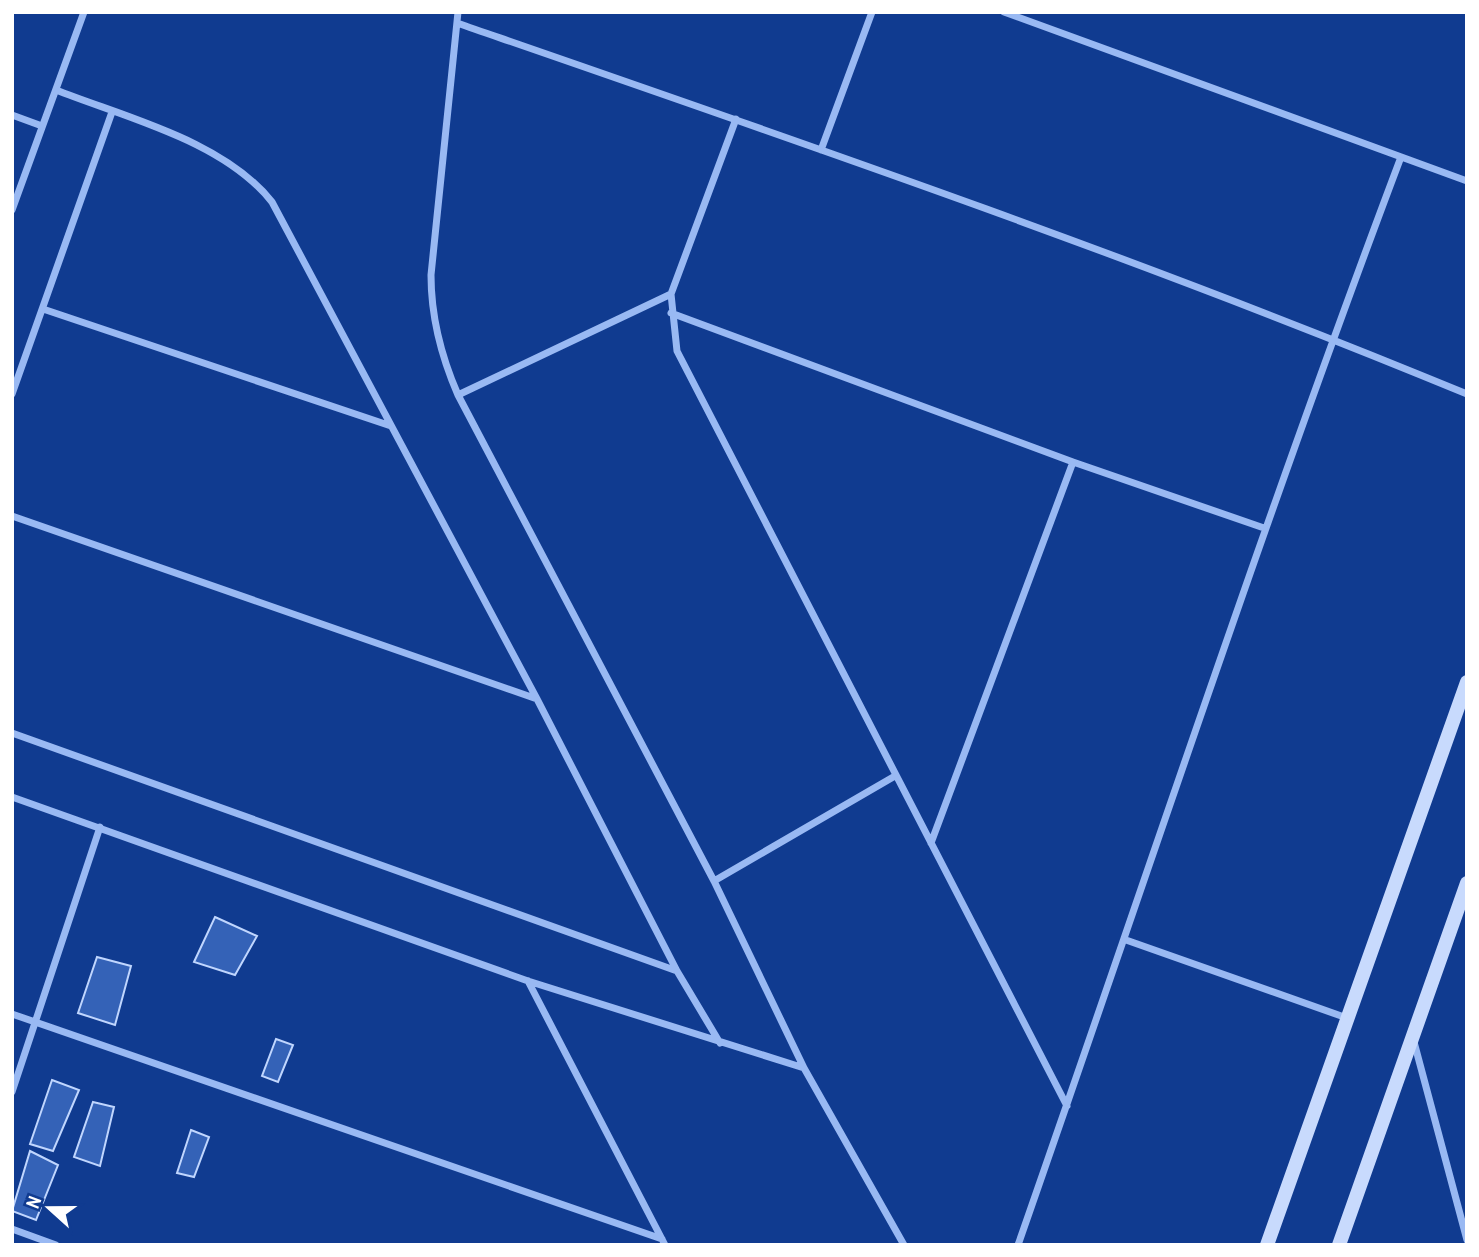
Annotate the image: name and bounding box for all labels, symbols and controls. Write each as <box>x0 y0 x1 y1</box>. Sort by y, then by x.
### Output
north arrow <box>14 1173 84 1243</box>
text: N <box>19 1192 47 1212</box>

